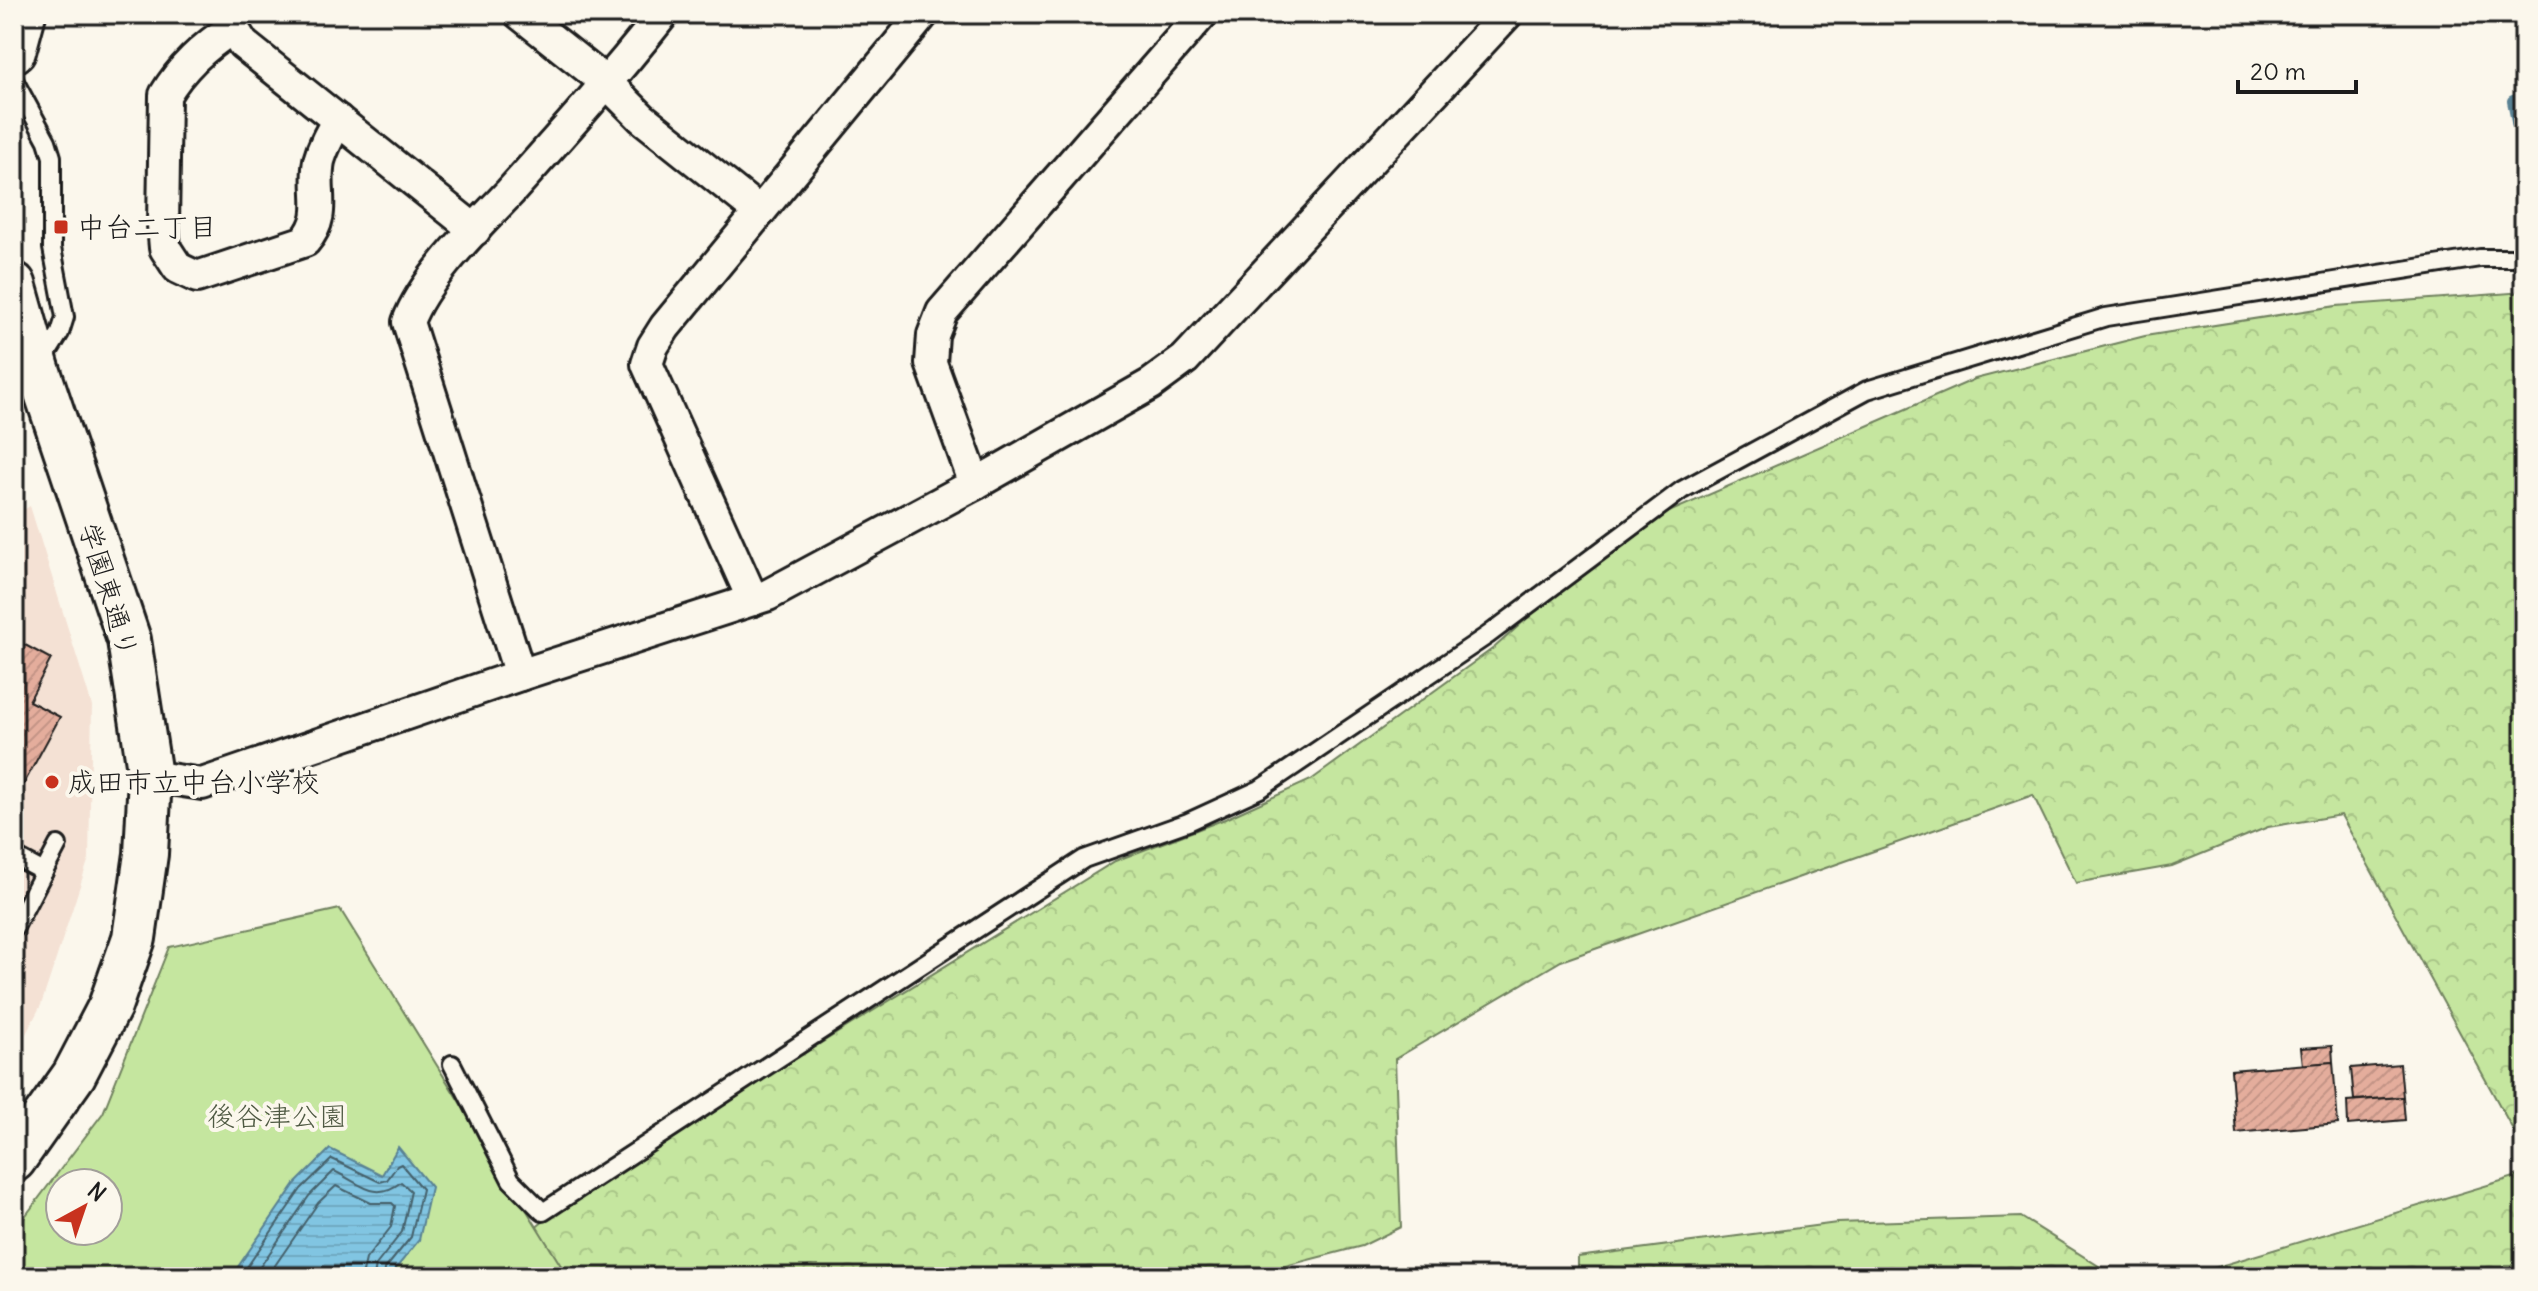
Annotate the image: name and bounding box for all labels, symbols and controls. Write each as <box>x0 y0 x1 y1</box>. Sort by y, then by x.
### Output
scale bar <box>2238 44 2356 94</box>
text: 20 m <box>2250 56 2306 86</box>
place label: 中台二丁目 <box>77 209 217 245</box>
marker: 中台二丁目 <box>52 218 70 236</box>
street label: 学園東通り <box>71 518 147 662</box>
place label: 成田市立中台小学校 <box>68 764 320 800</box>
marker: 成田市立中台小学校 <box>43 773 61 791</box>
park label: 後谷津公園 <box>207 1098 347 1134</box>
north arrow <box>44 1167 124 1247</box>
text: N <box>82 1176 112 1207</box>

